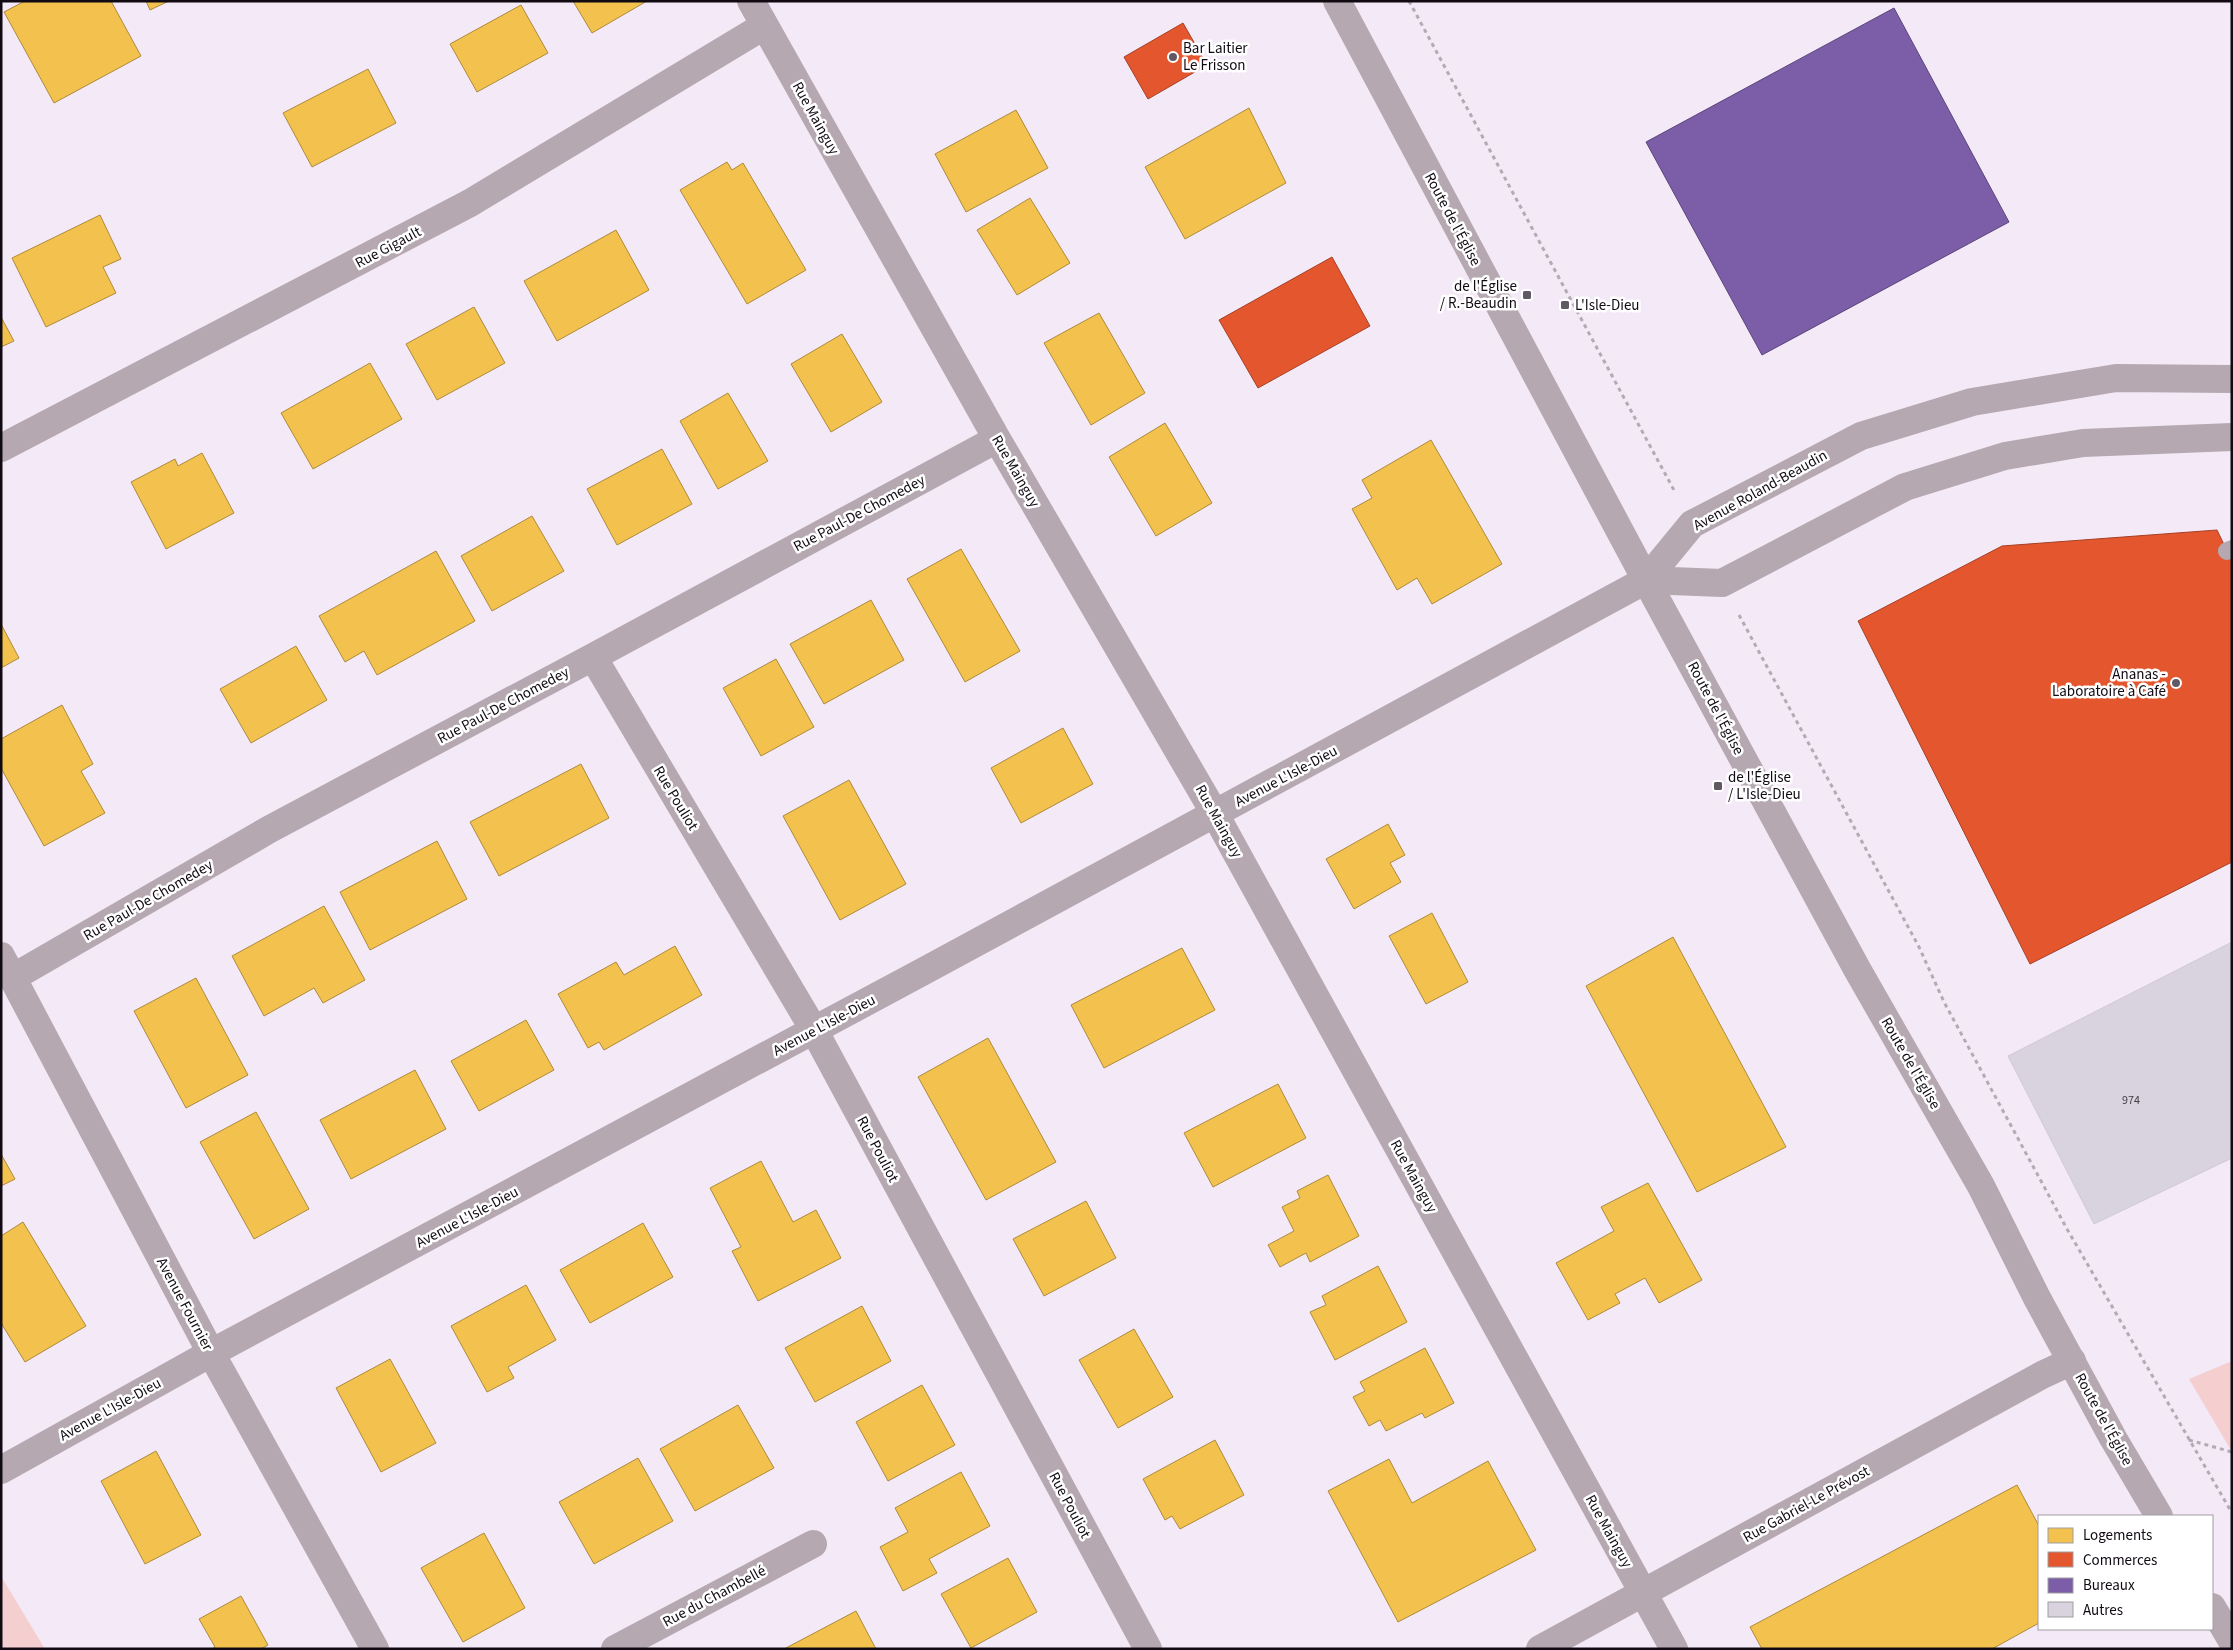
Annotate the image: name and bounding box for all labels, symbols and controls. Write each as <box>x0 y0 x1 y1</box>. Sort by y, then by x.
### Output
place label: Bar Laitier Le Frisson <box>1183 38 1248 76</box>
marker: Bar Laitier Le Frisson <box>1167 51 1179 63</box>
street label: Rue Mainguy <box>787 78 844 158</box>
street label: Route de l'Église <box>1419 169 1486 270</box>
street label: Rue Gigault <box>352 221 425 274</box>
place label: de l'Église / R.-Beaudin <box>1440 276 1517 314</box>
marker: de l'Église / R.-Beaudin <box>1521 289 1533 301</box>
place label: L'Isle-Dieu <box>1575 295 1640 316</box>
marker: L'Isle-Dieu <box>1559 299 1571 311</box>
street label: Rue Mainguy <box>986 431 1045 511</box>
street label: Avenue Roland-Beaudin <box>1689 445 1831 536</box>
street label: Rue Paul-De Chomedey <box>790 470 929 557</box>
street label: Route de l'Église <box>1682 658 1749 759</box>
street label: Rue Paul-De Chomedey <box>434 662 573 749</box>
place label: Ananas - Laboratoire à Café <box>2052 664 2166 702</box>
marker: Ananas - Laboratoire à Café <box>2170 677 2182 689</box>
street label: Avenue L'Isle-Dieu <box>1231 740 1341 812</box>
street label: Rue Pouliot <box>648 762 703 835</box>
place label: de l'Église / L'Isle-Dieu <box>1728 767 1801 805</box>
marker: de l'Église / L'Isle-Dieu <box>1712 780 1724 792</box>
street label: Rue Mainguy <box>1190 781 1247 861</box>
street label: Rue Paul-De Chomedey <box>80 855 217 946</box>
street label: Avenue L'Isle-Dieu <box>769 989 879 1061</box>
street label: Route de l'Église <box>1876 1013 1945 1113</box>
house number: 974 <box>2122 1092 2140 1109</box>
street label: Rue Pouliot <box>851 1113 904 1186</box>
street label: Rue Mainguy <box>1385 1136 1442 1216</box>
street label: Avenue L'Isle-Dieu <box>412 1181 522 1253</box>
street label: Avenue Fournier <box>151 1254 218 1355</box>
street label: Route de l'Église <box>2069 1369 2138 1469</box>
street label: Avenue L'Isle-Dieu <box>55 1373 165 1446</box>
street label: Rue Gabriel-Le Prévost <box>1739 1461 1873 1548</box>
street label: Rue Pouliot <box>1043 1469 1096 1542</box>
street label: Rue Mainguy <box>1580 1491 1637 1571</box>
legend <box>2038 1515 2213 1630</box>
text: Logements <box>2083 1525 2152 1546</box>
text: Commerces <box>2083 1550 2157 1571</box>
street label: Rue du Chambellé <box>659 1560 770 1633</box>
text: Bureaux <box>2083 1575 2135 1596</box>
text: Autres <box>2083 1600 2123 1621</box>

